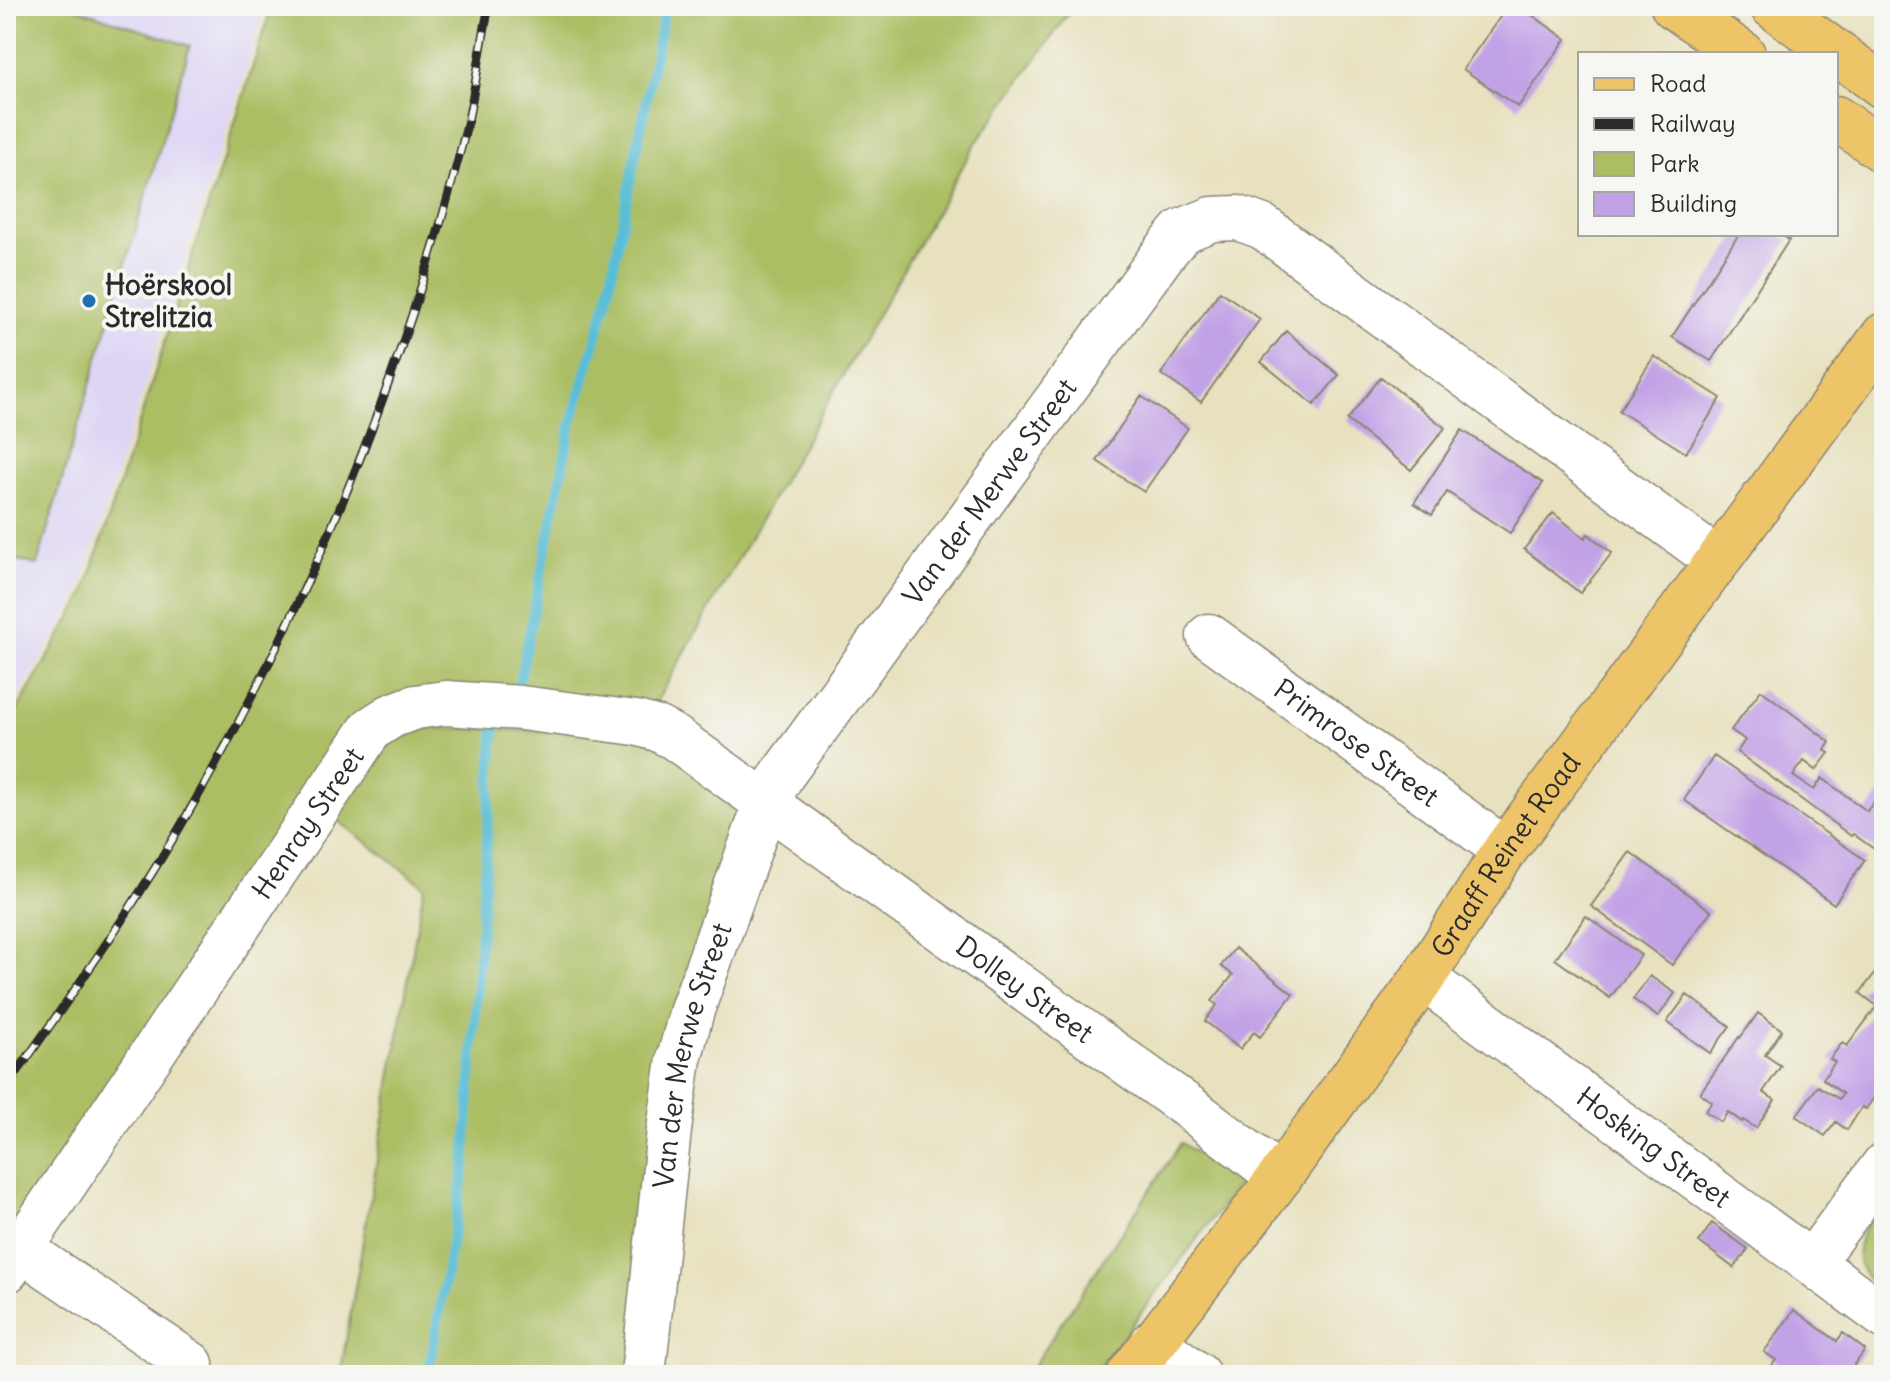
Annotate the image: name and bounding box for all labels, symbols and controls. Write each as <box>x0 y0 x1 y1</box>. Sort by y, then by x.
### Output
legend <box>1578 52 1838 236</box>
text: Road <box>1650 68 1706 98</box>
text: Railway <box>1650 108 1736 138</box>
text: Park <box>1650 148 1700 178</box>
text: Building <box>1650 188 1737 218</box>
place label: Hoërskool Strelitzia <box>105 267 232 335</box>
marker: Hoërskool Strelitzia <box>80 292 98 310</box>
street label: Van der Merwe Street <box>894 371 1084 612</box>
street label: Primrose Street <box>1267 671 1446 814</box>
street label: Henray Street <box>244 740 372 906</box>
street label: Graaff Reinet Road <box>1423 746 1588 964</box>
street label: Van der Merwe Street <box>645 918 740 1190</box>
street label: Dolley Street <box>949 928 1100 1051</box>
street label: Hosking Street <box>1569 1079 1738 1216</box>

